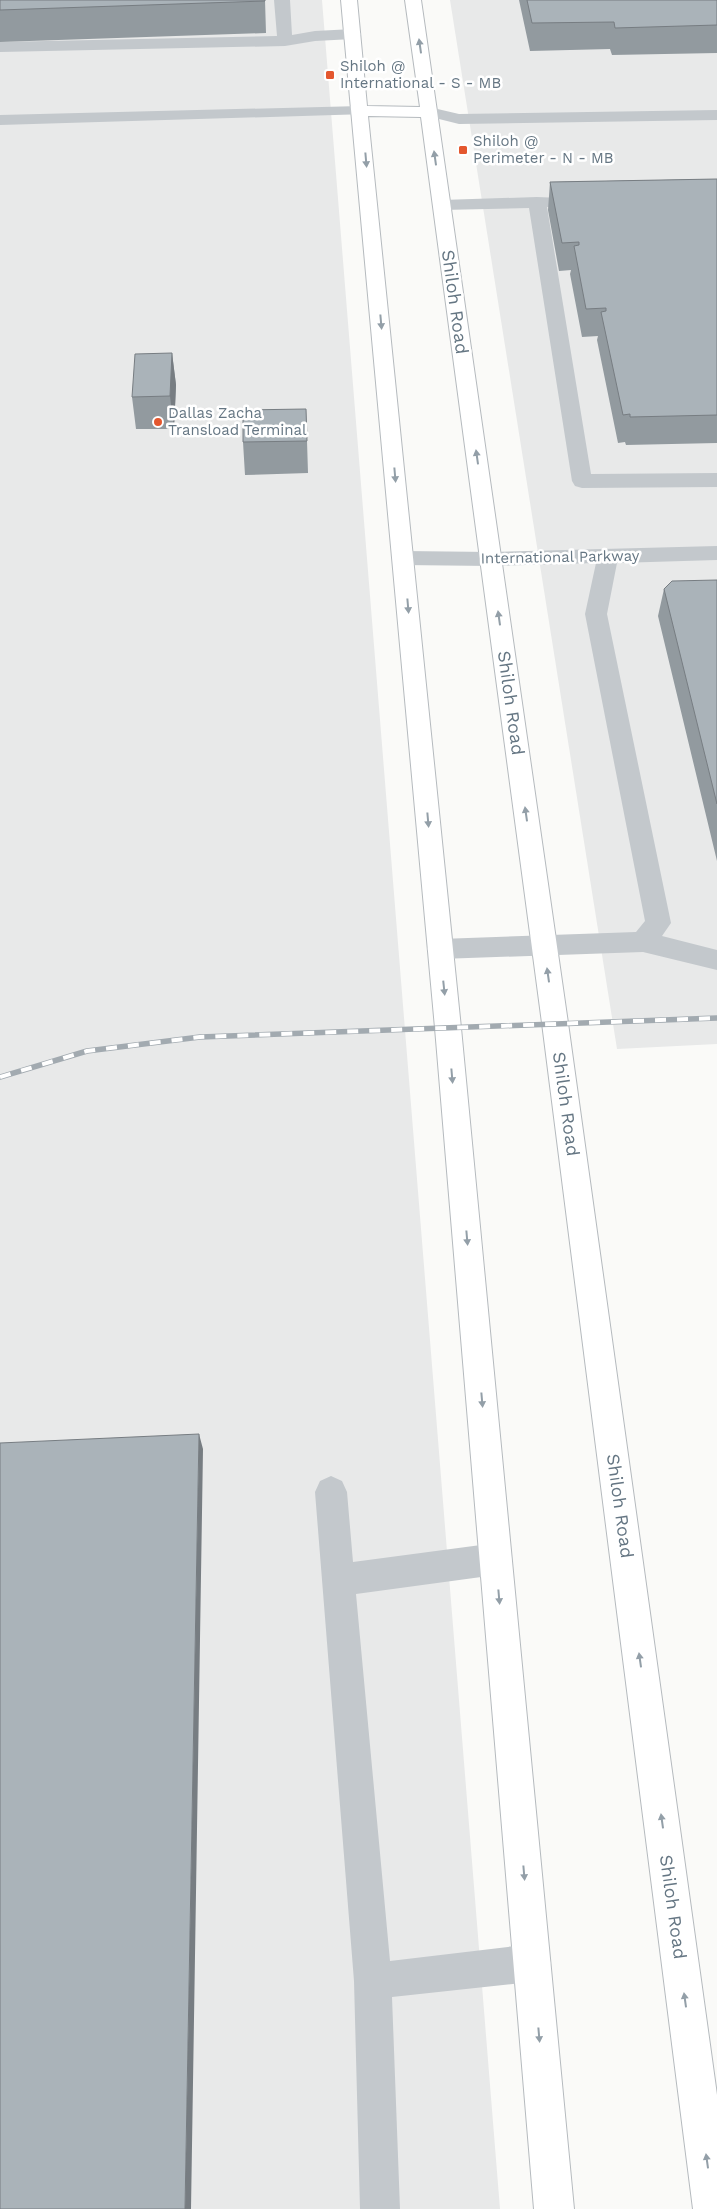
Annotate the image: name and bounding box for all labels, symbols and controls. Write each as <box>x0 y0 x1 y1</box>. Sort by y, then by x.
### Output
one-way arrow <box>415 38 423 54</box>
place label: Shiloh @ International - S - MB <box>340 57 501 92</box>
marker: Shiloh @ International - S - MB <box>324 69 336 81</box>
place label: Shiloh @ Perimeter - N - MB <box>473 132 614 167</box>
marker: Shiloh @ Perimeter - N - MB <box>457 144 469 156</box>
one-way arrow <box>431 150 439 166</box>
one-way arrow <box>362 152 370 168</box>
street label: Shiloh Road <box>438 248 473 355</box>
one-way arrow <box>377 314 385 330</box>
place label: Dallas Zacha Transload Terminal <box>168 404 307 439</box>
marker: Dallas Zacha Transload Terminal <box>152 416 164 428</box>
one-way arrow <box>473 449 481 465</box>
one-way arrow <box>392 468 400 484</box>
street label: International Parkway <box>480 547 640 567</box>
one-way arrow <box>404 598 412 614</box>
one-way arrow <box>495 610 503 626</box>
street label: Shiloh Road <box>494 649 529 756</box>
one-way arrow <box>522 806 530 822</box>
one-way arrow <box>424 813 432 829</box>
one-way arrow <box>544 967 552 983</box>
one-way arrow <box>440 981 448 997</box>
street label: Shiloh Road <box>549 1050 584 1157</box>
one-way arrow <box>449 1069 457 1085</box>
one-way arrow <box>463 1231 471 1247</box>
one-way arrow <box>478 1392 486 1408</box>
street label: Shiloh Road <box>603 1452 638 1559</box>
one-way arrow <box>495 1589 503 1605</box>
one-way arrow <box>636 1652 644 1668</box>
one-way arrow <box>657 1813 665 1829</box>
street label: Shiloh Road <box>656 1853 691 1960</box>
one-way arrow <box>520 1866 528 1882</box>
one-way arrow <box>681 1991 689 2007</box>
one-way arrow <box>535 2028 543 2044</box>
one-way arrow <box>703 2152 711 2168</box>

